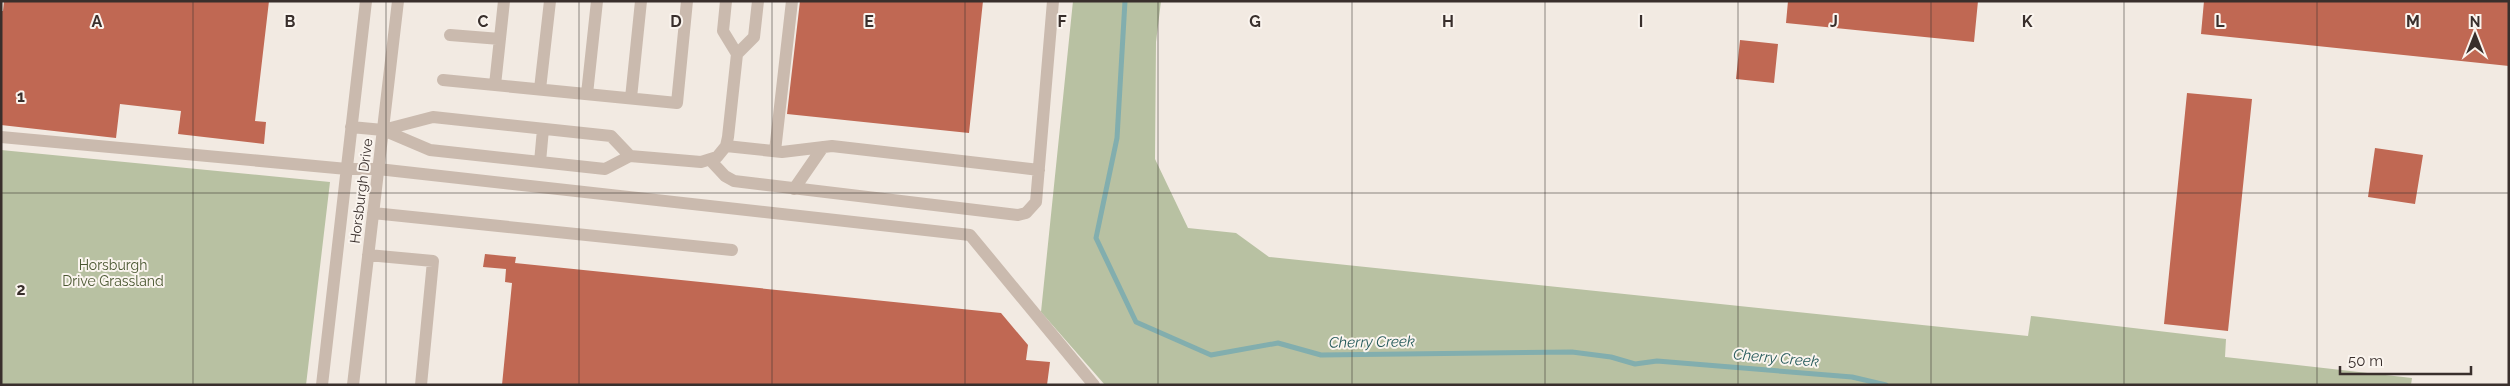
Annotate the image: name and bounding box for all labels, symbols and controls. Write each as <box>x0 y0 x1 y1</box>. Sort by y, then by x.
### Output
north arrow <box>2450 10 2500 60</box>
text: A <box>92 12 103 31</box>
text: B <box>285 12 296 31</box>
text: C <box>478 12 489 31</box>
text: D <box>670 12 682 31</box>
text: E <box>864 12 874 31</box>
text: F <box>1057 12 1067 31</box>
text: G <box>1249 12 1261 31</box>
text: H <box>1442 12 1454 31</box>
text: I <box>1639 12 1643 31</box>
text: J <box>1830 12 1838 31</box>
text: K <box>2022 12 2033 31</box>
text: L <box>2215 12 2225 31</box>
text: M <box>2406 12 2420 31</box>
text: N <box>2470 14 2480 30</box>
text: 1 <box>17 87 25 106</box>
street label: Horsburgh Drive <box>347 138 375 244</box>
park label: Horsburgh Drive Grassland <box>62 257 164 289</box>
text: 2 <box>16 280 26 299</box>
water label: Cherry Creek <box>1329 332 1415 352</box>
scale bar <box>2340 344 2471 376</box>
water label: Cherry Creek <box>1732 345 1820 371</box>
text: 50 m <box>2348 352 2383 370</box>

